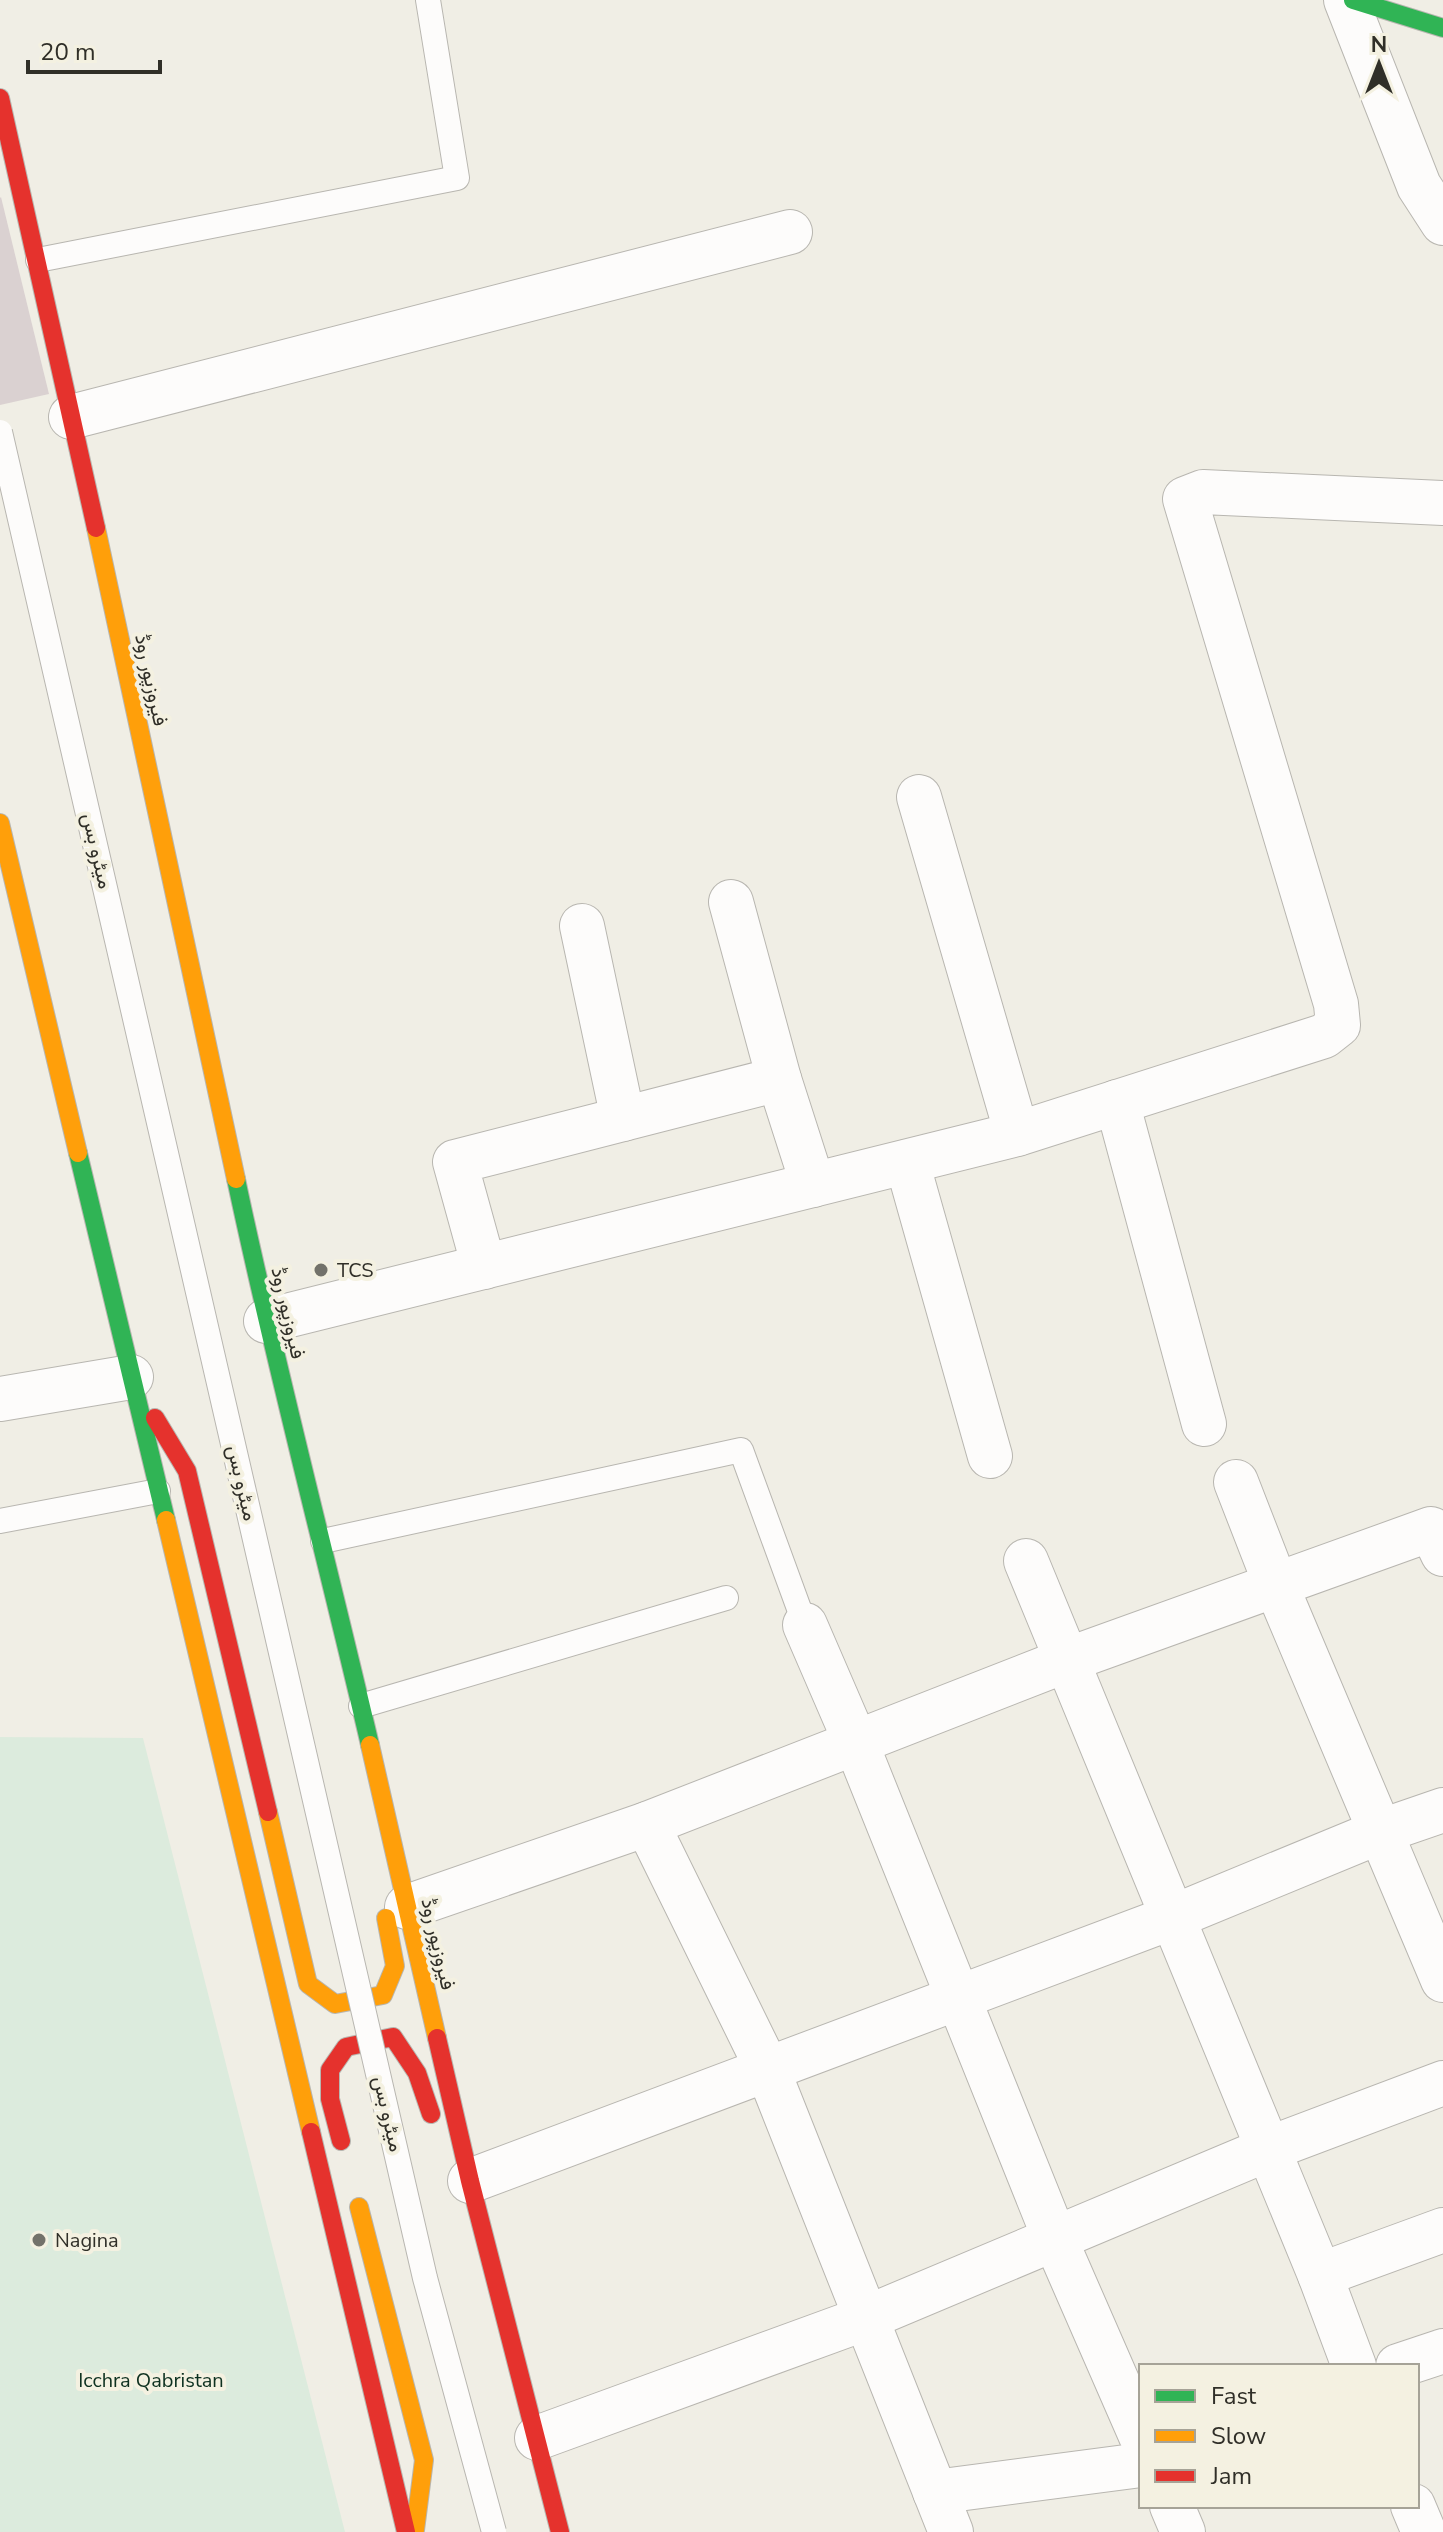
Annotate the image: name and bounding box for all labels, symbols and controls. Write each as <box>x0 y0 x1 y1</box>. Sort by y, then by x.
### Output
scale bar <box>28 24 160 74</box>
north arrow <box>1339 24 1419 104</box>
text: N <box>1371 30 1387 60</box>
text: 20 m <box>40 36 96 68</box>
street label: فیروزپور روڈ <box>128 631 174 729</box>
street label: میٹرو بس <box>75 811 119 891</box>
place label: TCS <box>337 1257 374 1284</box>
marker: TCS <box>312 1261 330 1279</box>
street label: فیروزپور روڈ <box>264 1264 312 1362</box>
street label: میٹرو بس <box>220 1443 264 1523</box>
street label: فیروزپور روڈ <box>414 1895 462 1993</box>
street label: میٹرو بس <box>366 2074 410 2154</box>
place label: Nagina <box>55 2227 119 2254</box>
marker: Nagina <box>30 2231 48 2249</box>
legend <box>1139 2364 1419 2508</box>
park label: Icchra Qabristan <box>78 2367 224 2394</box>
text: Fast <box>1211 2380 1257 2412</box>
text: Slow <box>1211 2420 1266 2452</box>
text: Jam <box>1210 2460 1252 2492</box>

